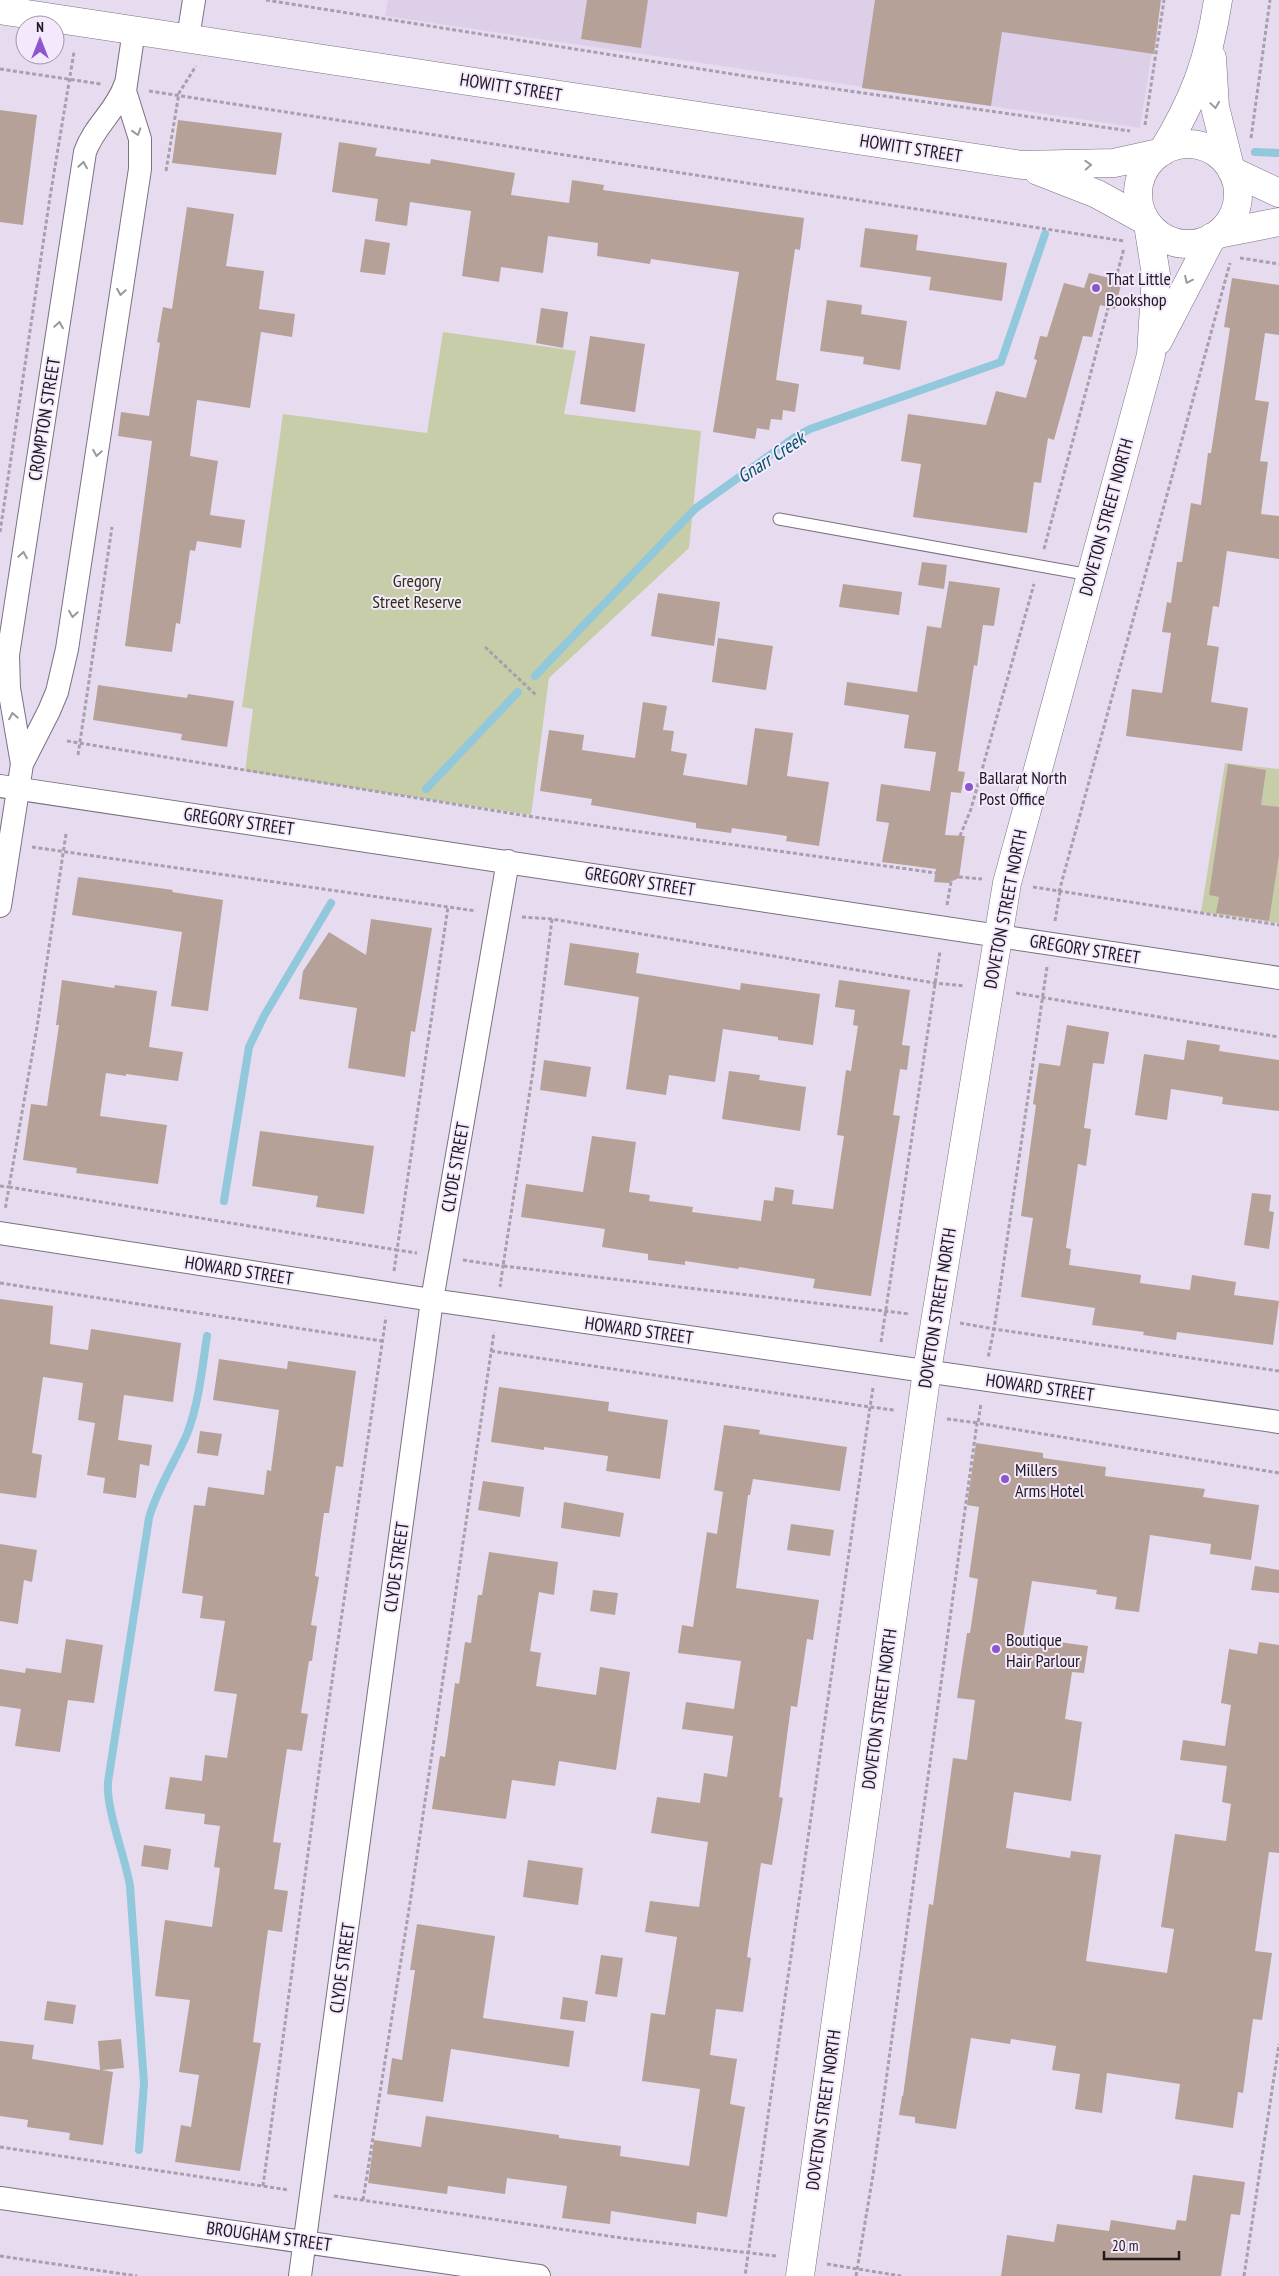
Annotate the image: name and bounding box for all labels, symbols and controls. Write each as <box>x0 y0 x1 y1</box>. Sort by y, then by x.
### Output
north arrow <box>15 15 65 65</box>
text: N <box>36 18 44 36</box>
street label: HOWITT STREET <box>458 68 564 106</box>
one-way arrow <box>1209 101 1220 109</box>
one-way arrow <box>132 127 142 135</box>
street label: HOWITT STREET <box>858 129 964 167</box>
one-way arrow <box>1084 159 1092 170</box>
one-way arrow <box>77 160 88 168</box>
place label: That Little Bookshop <box>1106 267 1171 311</box>
one-way arrow <box>1184 275 1195 284</box>
marker: That Little Bookshop <box>1090 282 1102 294</box>
one-way arrow <box>117 288 127 297</box>
one-way arrow <box>53 321 63 330</box>
street label: CROMPTON STREET <box>23 356 65 482</box>
water label: Gnarr Creek <box>732 425 812 488</box>
street label: DOVETON STREET NORTH <box>1074 436 1138 598</box>
one-way arrow <box>92 449 103 457</box>
one-way arrow <box>18 551 28 559</box>
park label: Gregory Street Reserve <box>372 569 462 613</box>
one-way arrow <box>68 609 78 618</box>
one-way arrow <box>8 712 18 720</box>
place label: Ballarat North Post Office <box>979 766 1067 810</box>
marker: Ballarat North Post Office <box>963 781 975 793</box>
street label: GREGORY STREET <box>182 802 296 840</box>
street label: DOVETON STREET NORTH <box>978 827 1032 991</box>
street label: GREGORY STREET <box>583 861 697 901</box>
street label: GREGORY STREET <box>1028 929 1142 969</box>
street label: CLYDE STREET <box>436 1120 474 1214</box>
street label: DOVETON STREET NORTH <box>913 1226 961 1390</box>
street label: HOWARD STREET <box>183 1250 295 1290</box>
street label: HOWARD STREET <box>583 1311 695 1349</box>
street label: HOWARD STREET <box>984 1368 1096 1406</box>
place label: Millers Arms Hotel <box>1015 1458 1085 1502</box>
marker: Millers Arms Hotel <box>999 1473 1011 1485</box>
street label: CLYDE STREET <box>378 1520 414 1614</box>
street label: DOVETON STREET NORTH <box>856 1627 902 1791</box>
place label: Boutique Hair Parlour <box>1006 1628 1080 1672</box>
marker: Boutique Hair Parlour <box>990 1643 1002 1655</box>
street label: CLYDE STREET <box>324 1921 360 2015</box>
street label: DOVETON STREET NORTH <box>800 2028 846 2192</box>
street label: BROUGHAM STREET <box>205 2216 333 2256</box>
scale bar <box>1104 2228 1179 2260</box>
text: 20 m <box>1112 2236 1138 2255</box>

